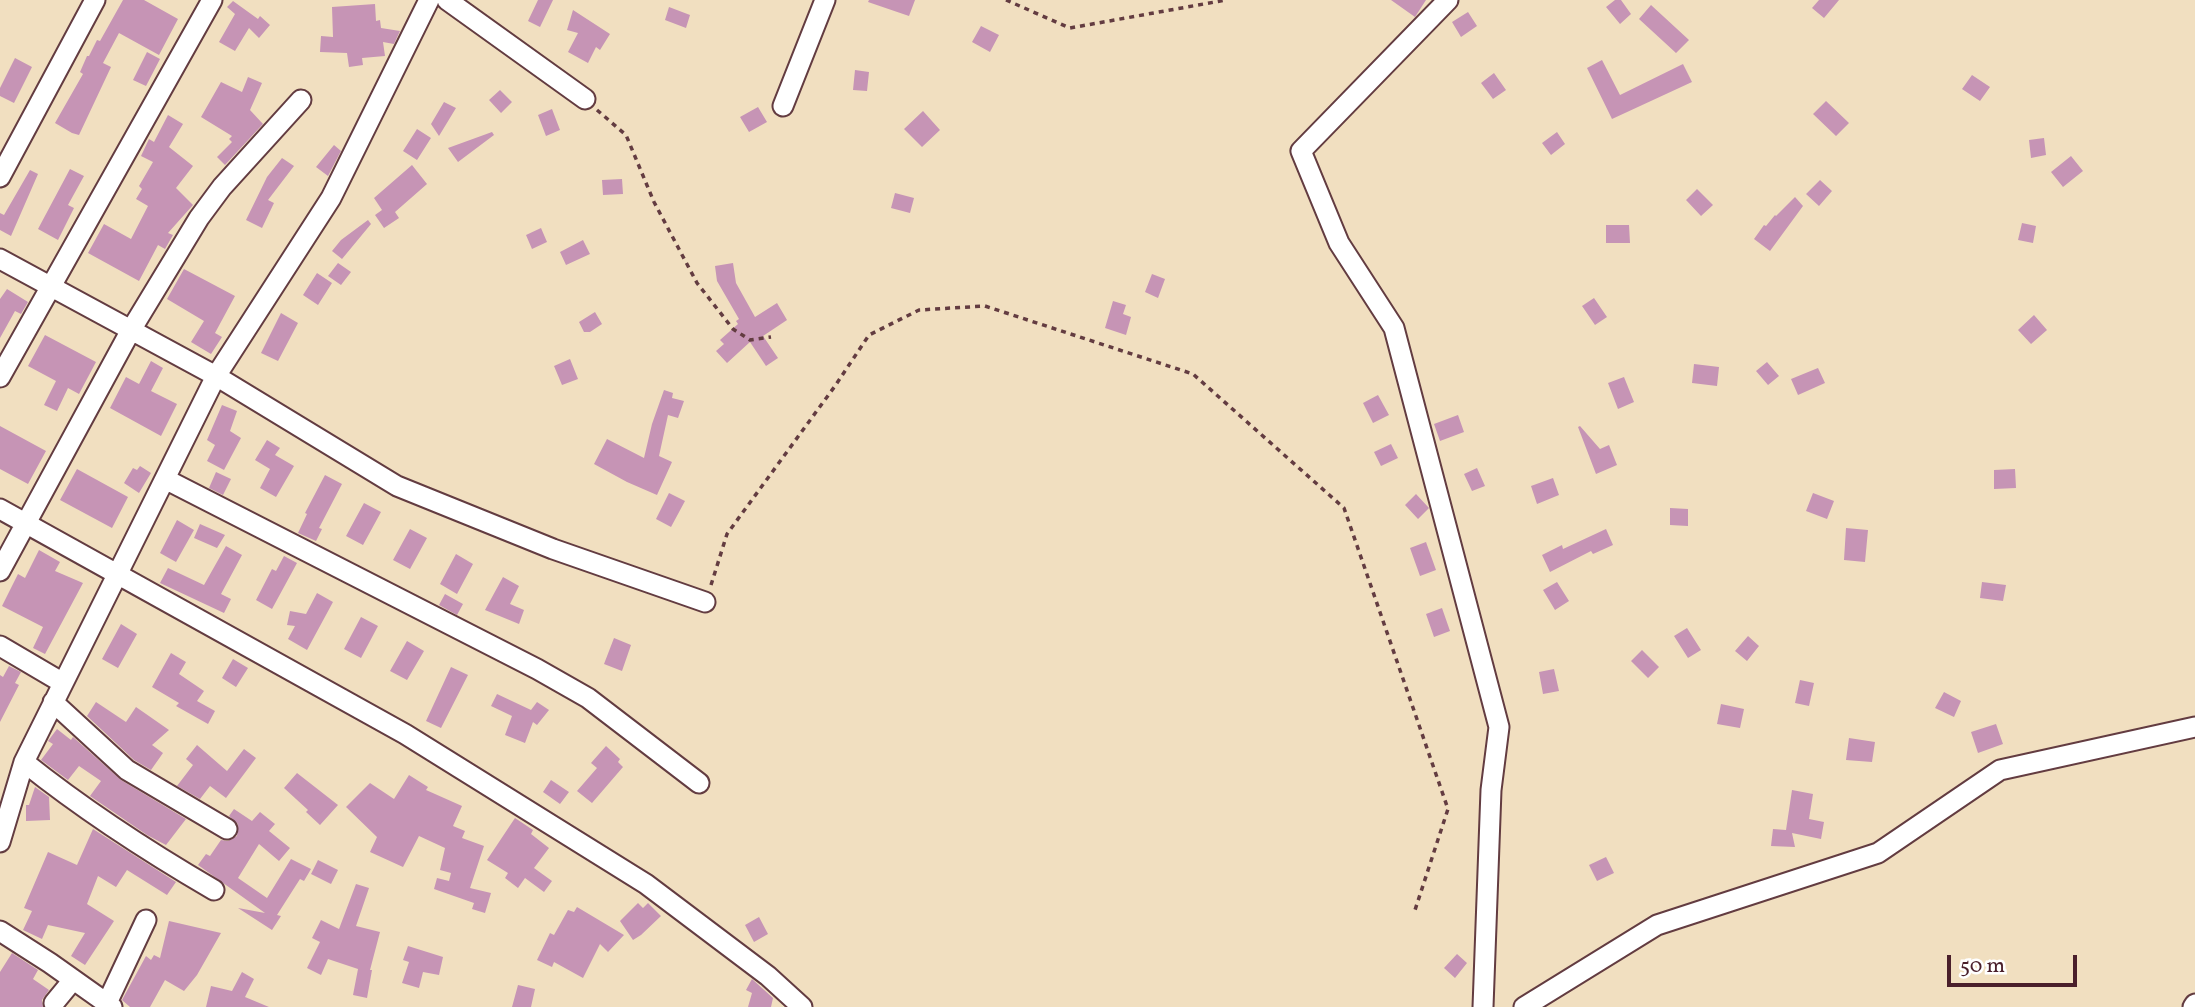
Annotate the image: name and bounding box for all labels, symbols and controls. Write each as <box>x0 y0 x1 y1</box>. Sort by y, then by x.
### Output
scale bar <box>1950 940 2080 984</box>
text: 50 m <box>1960 952 2005 981</box>

